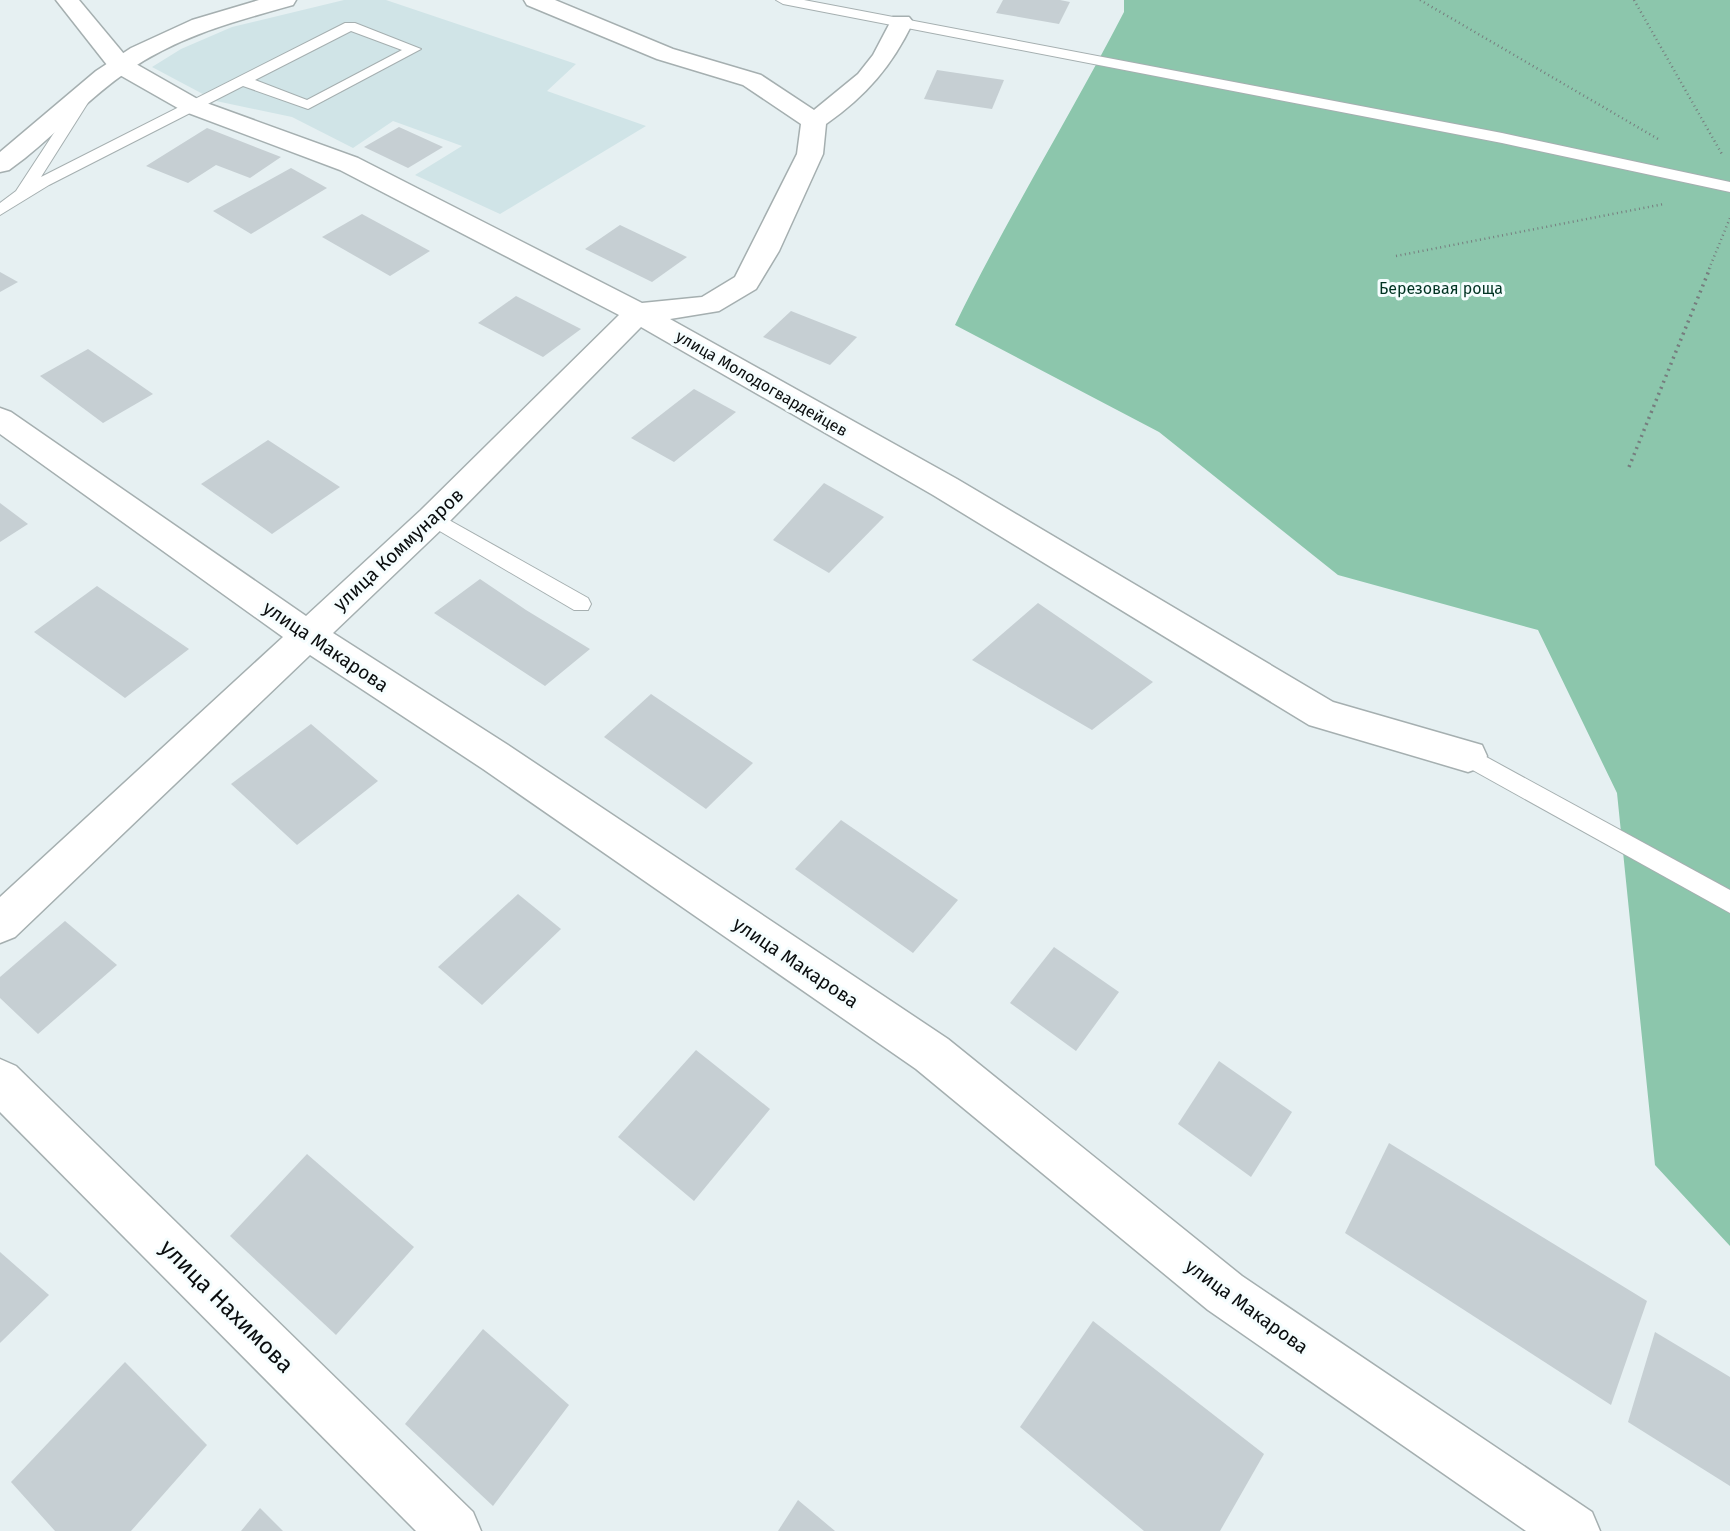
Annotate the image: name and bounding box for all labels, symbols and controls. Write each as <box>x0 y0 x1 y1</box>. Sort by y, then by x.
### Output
park label: Березовая роща <box>1379 279 1503 298</box>
street label: улица Молодогвардейцев <box>673 326 851 440</box>
street label: улица Коммунаров <box>329 483 468 616</box>
street label: улица Макарова <box>259 596 393 697</box>
street label: улица Макарова <box>729 912 863 1013</box>
street label: улица Нахимова <box>154 1233 300 1379</box>
street label: улица Макарова <box>1181 1254 1313 1359</box>

